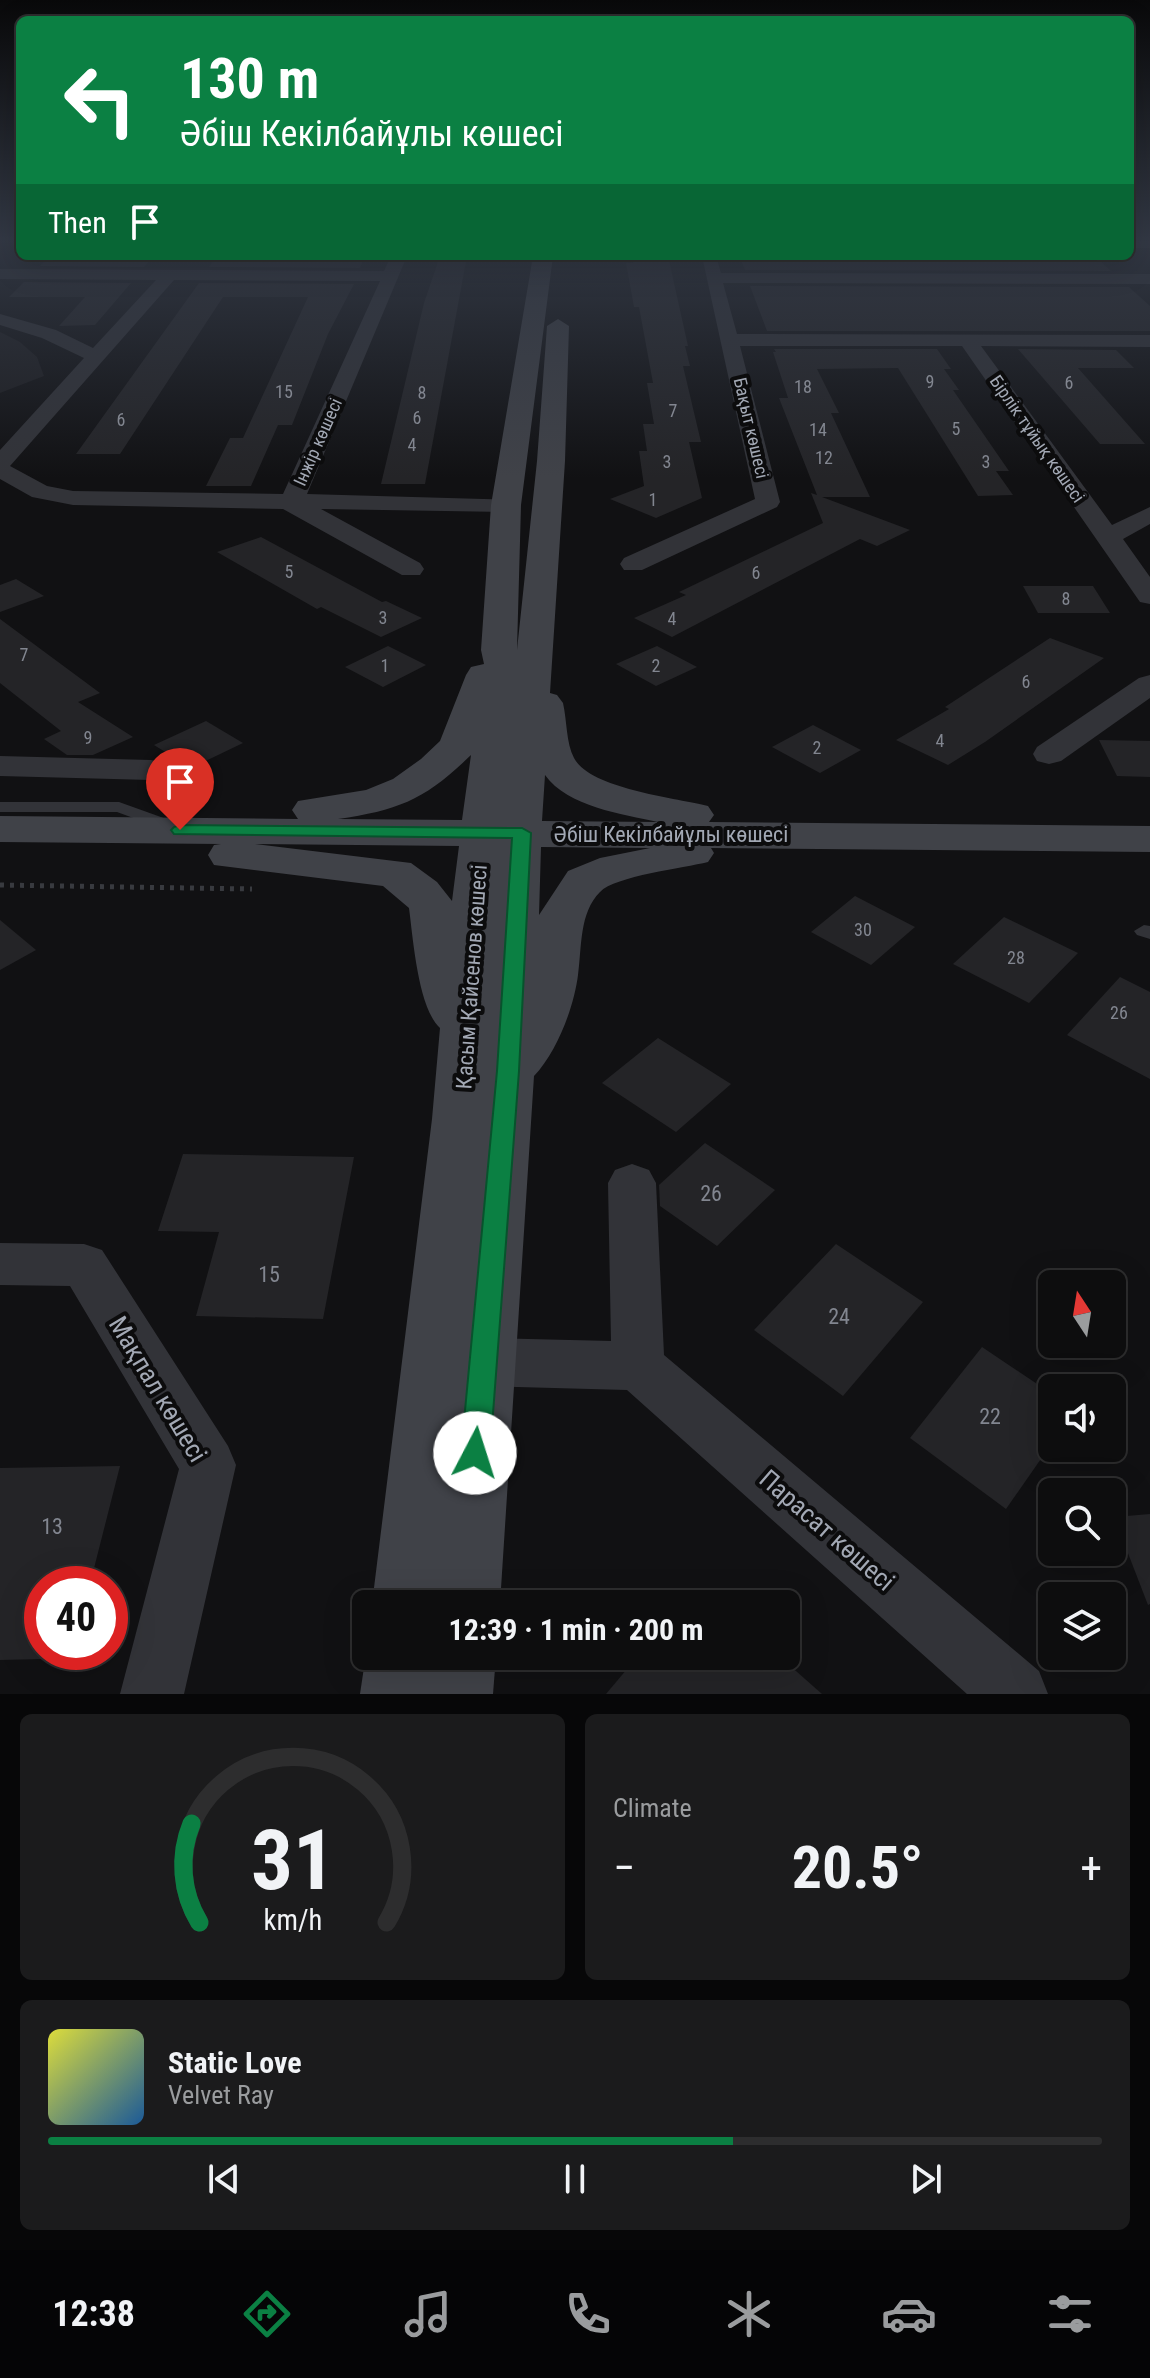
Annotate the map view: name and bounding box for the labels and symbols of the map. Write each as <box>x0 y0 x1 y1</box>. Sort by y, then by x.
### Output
house number: 9 <box>926 371 934 392</box>
street label: Бірлік тұйық көшесі <box>986 371 1089 506</box>
house number: 6 <box>1065 372 1073 393</box>
street label: Бақыт көшесі <box>730 375 773 480</box>
house number: 18 <box>794 376 812 397</box>
house number: 15 <box>275 381 293 402</box>
house number: 8 <box>418 382 426 403</box>
street label: Інжір көшесі <box>289 395 346 489</box>
house number: 7 <box>669 400 678 421</box>
house number: 6 <box>413 407 421 428</box>
house number: 6 <box>117 409 125 430</box>
house number: 5 <box>952 418 961 439</box>
house number: 14 <box>809 419 827 440</box>
house number: 4 <box>408 434 417 455</box>
house number: 12 <box>815 447 833 468</box>
house number: 3 <box>663 451 671 472</box>
house number: 3 <box>982 451 990 472</box>
house number: 1 <box>649 489 657 510</box>
house number: 5 <box>285 561 294 582</box>
house number: 6 <box>752 562 760 583</box>
house number: 8 <box>1062 588 1070 609</box>
house number: 3 <box>379 607 387 628</box>
house number: 4 <box>668 608 677 629</box>
house number: 7 <box>20 644 29 665</box>
house number: 1 <box>381 655 389 676</box>
house number: 2 <box>652 655 661 676</box>
house number: 6 <box>1022 671 1030 692</box>
house number: 9 <box>84 727 92 748</box>
house number: 4 <box>936 730 945 751</box>
house number: 2 <box>813 737 822 758</box>
pin <box>146 748 214 830</box>
street label: Әбіш Кекілбайұлы көшесі <box>554 822 788 847</box>
street label: Қасым Қайсенов көшесі <box>451 864 492 1090</box>
house number: 30 <box>854 919 872 940</box>
house number: 28 <box>1007 947 1025 968</box>
house number: 26 <box>1110 1002 1128 1023</box>
house number: 26 <box>700 1181 722 1206</box>
house number: 15 <box>258 1262 280 1287</box>
north arrow <box>1038 1270 1126 1358</box>
house number: 24 <box>828 1304 850 1329</box>
street label: Мақпал көшесі <box>103 1311 213 1467</box>
house number: 22 <box>979 1404 1001 1429</box>
position arrow <box>433 1411 517 1495</box>
street label: Парасат көшесі <box>753 1463 901 1597</box>
house number: 13 <box>41 1514 63 1539</box>
speed limit sign: 40 <box>24 1566 128 1670</box>

